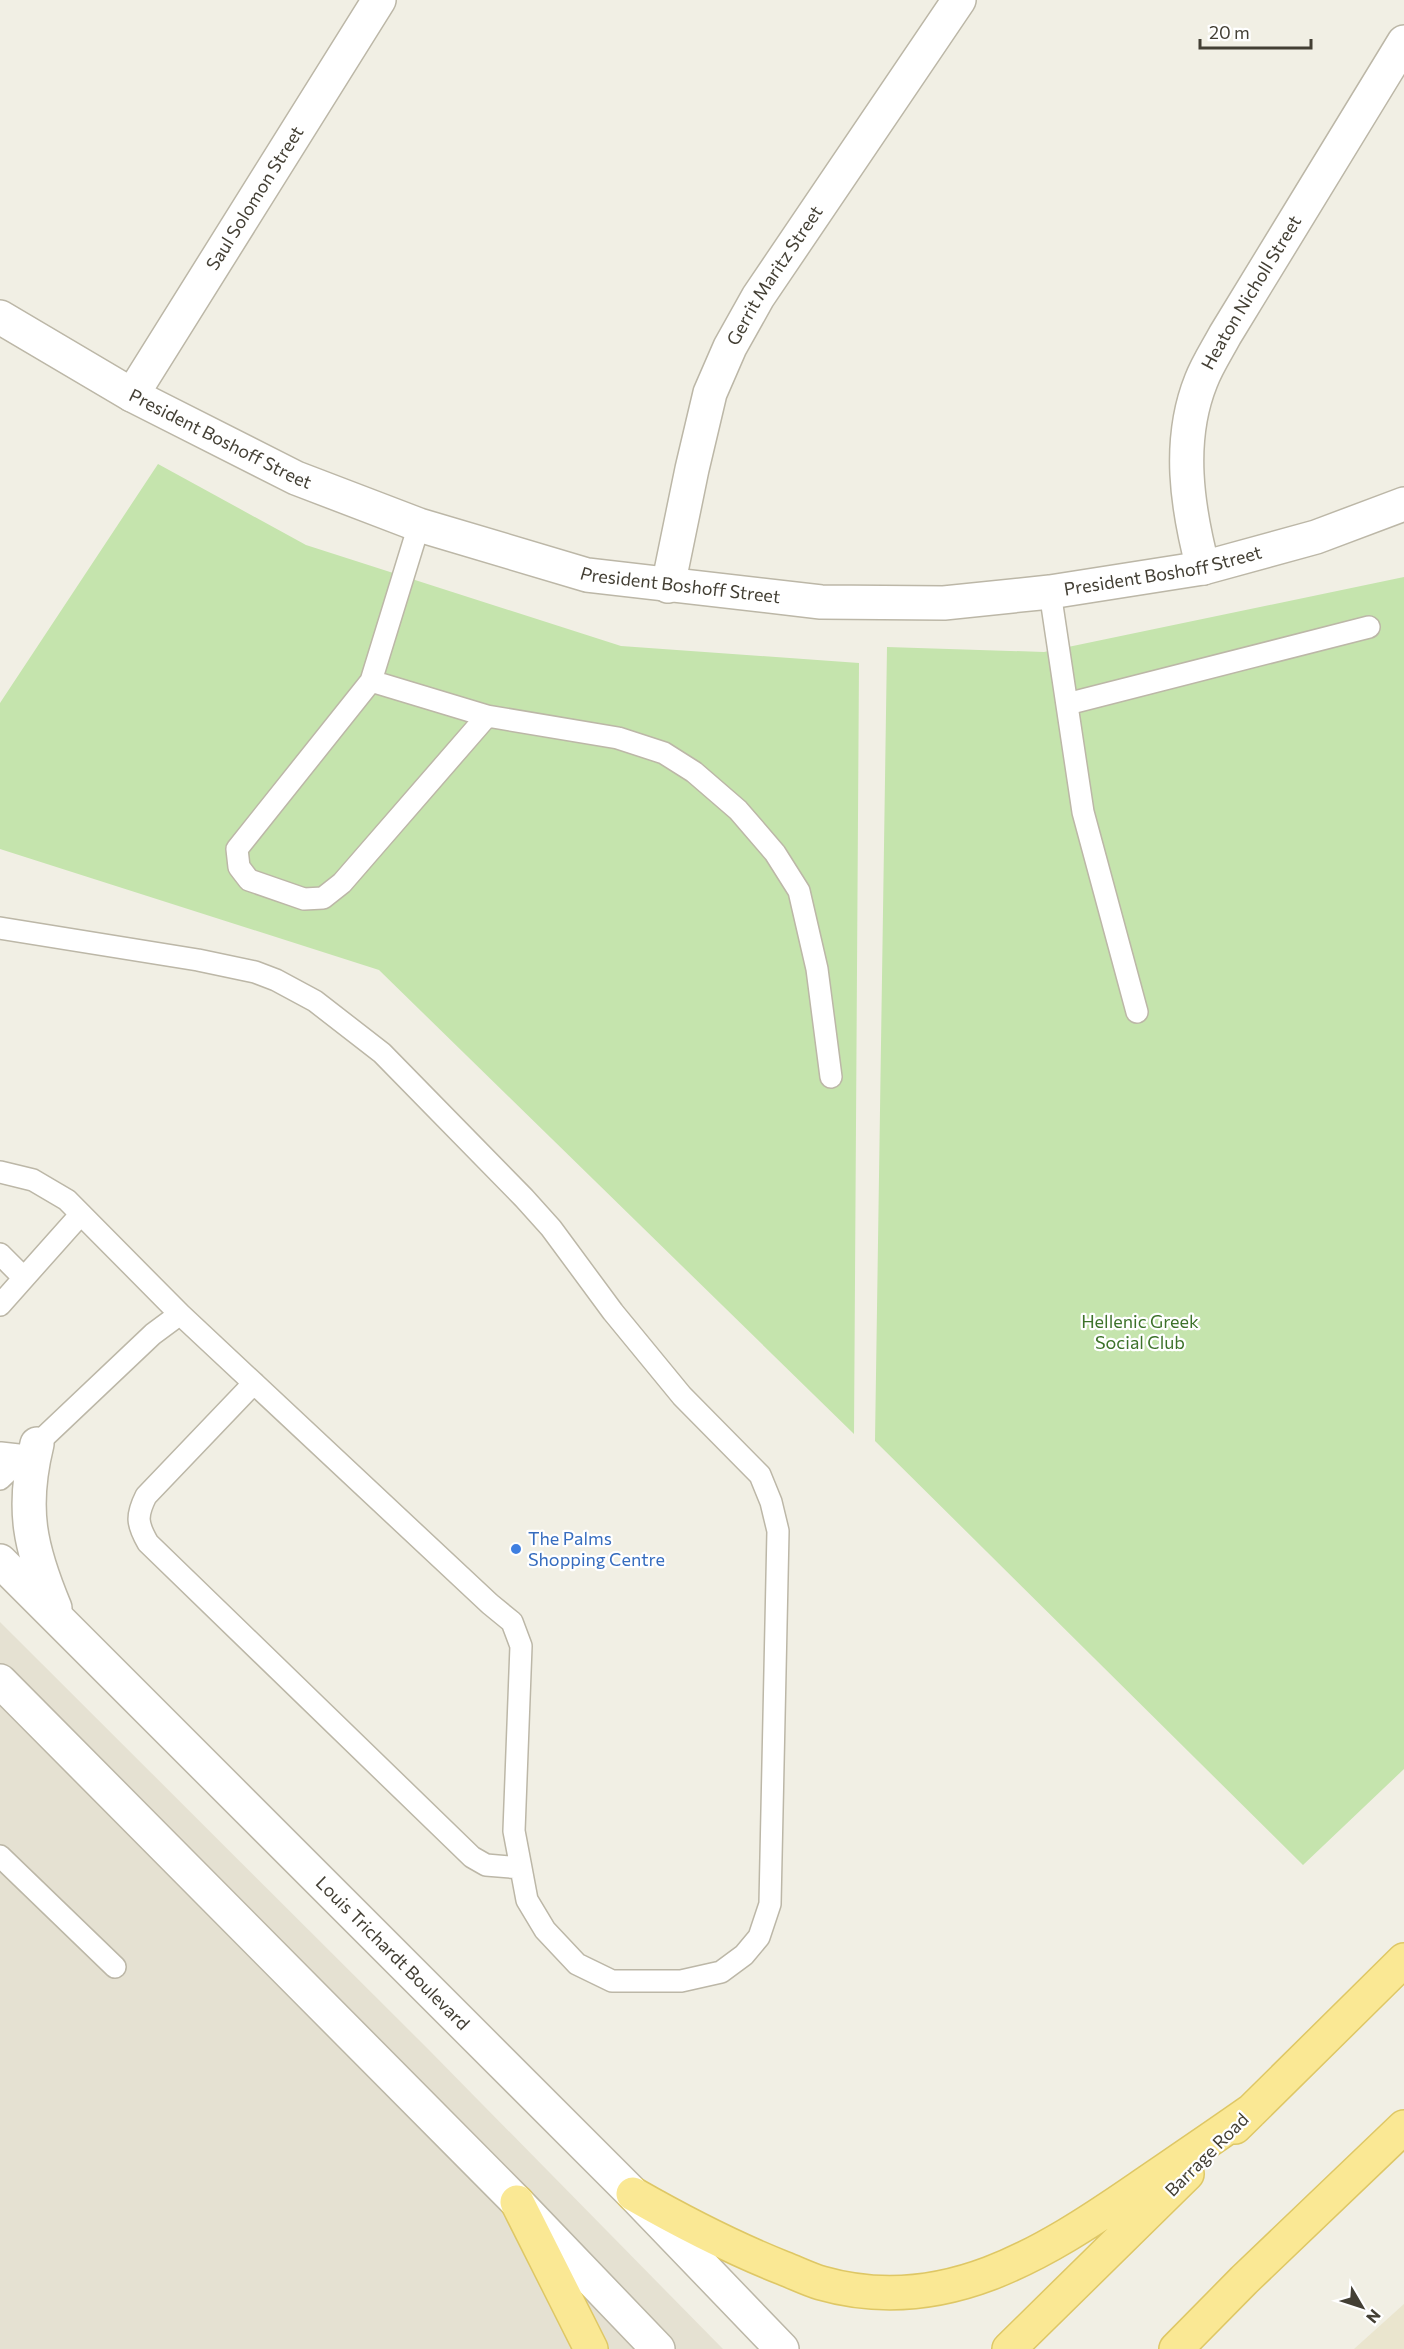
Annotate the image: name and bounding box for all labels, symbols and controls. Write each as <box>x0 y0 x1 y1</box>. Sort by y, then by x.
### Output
scale bar <box>1200 12 1311 50</box>
text: 20 m <box>1209 21 1250 43</box>
street label: Saul Solomon Street <box>201 122 307 274</box>
street label: Gerrit Maritz Street <box>721 201 827 349</box>
street label: Heaton Nicholl Street <box>1196 211 1305 373</box>
street label: President Boshoff Street <box>126 383 315 493</box>
street label: President Boshoff Street <box>1062 540 1264 600</box>
street label: President Boshoff Street <box>578 562 782 607</box>
park label: Hellenic Greek Social Club <box>1081 1310 1199 1353</box>
place label: The Palms Shopping Centre <box>528 1527 665 1570</box>
marker: The Palms Shopping Centre <box>509 1542 523 1556</box>
street label: Louis Trichardt Boulevard <box>312 1871 475 2034</box>
street label: Barrage Road <box>1160 2108 1253 2201</box>
north arrow <box>1332 2277 1392 2337</box>
text: N <box>1363 2306 1385 2327</box>

